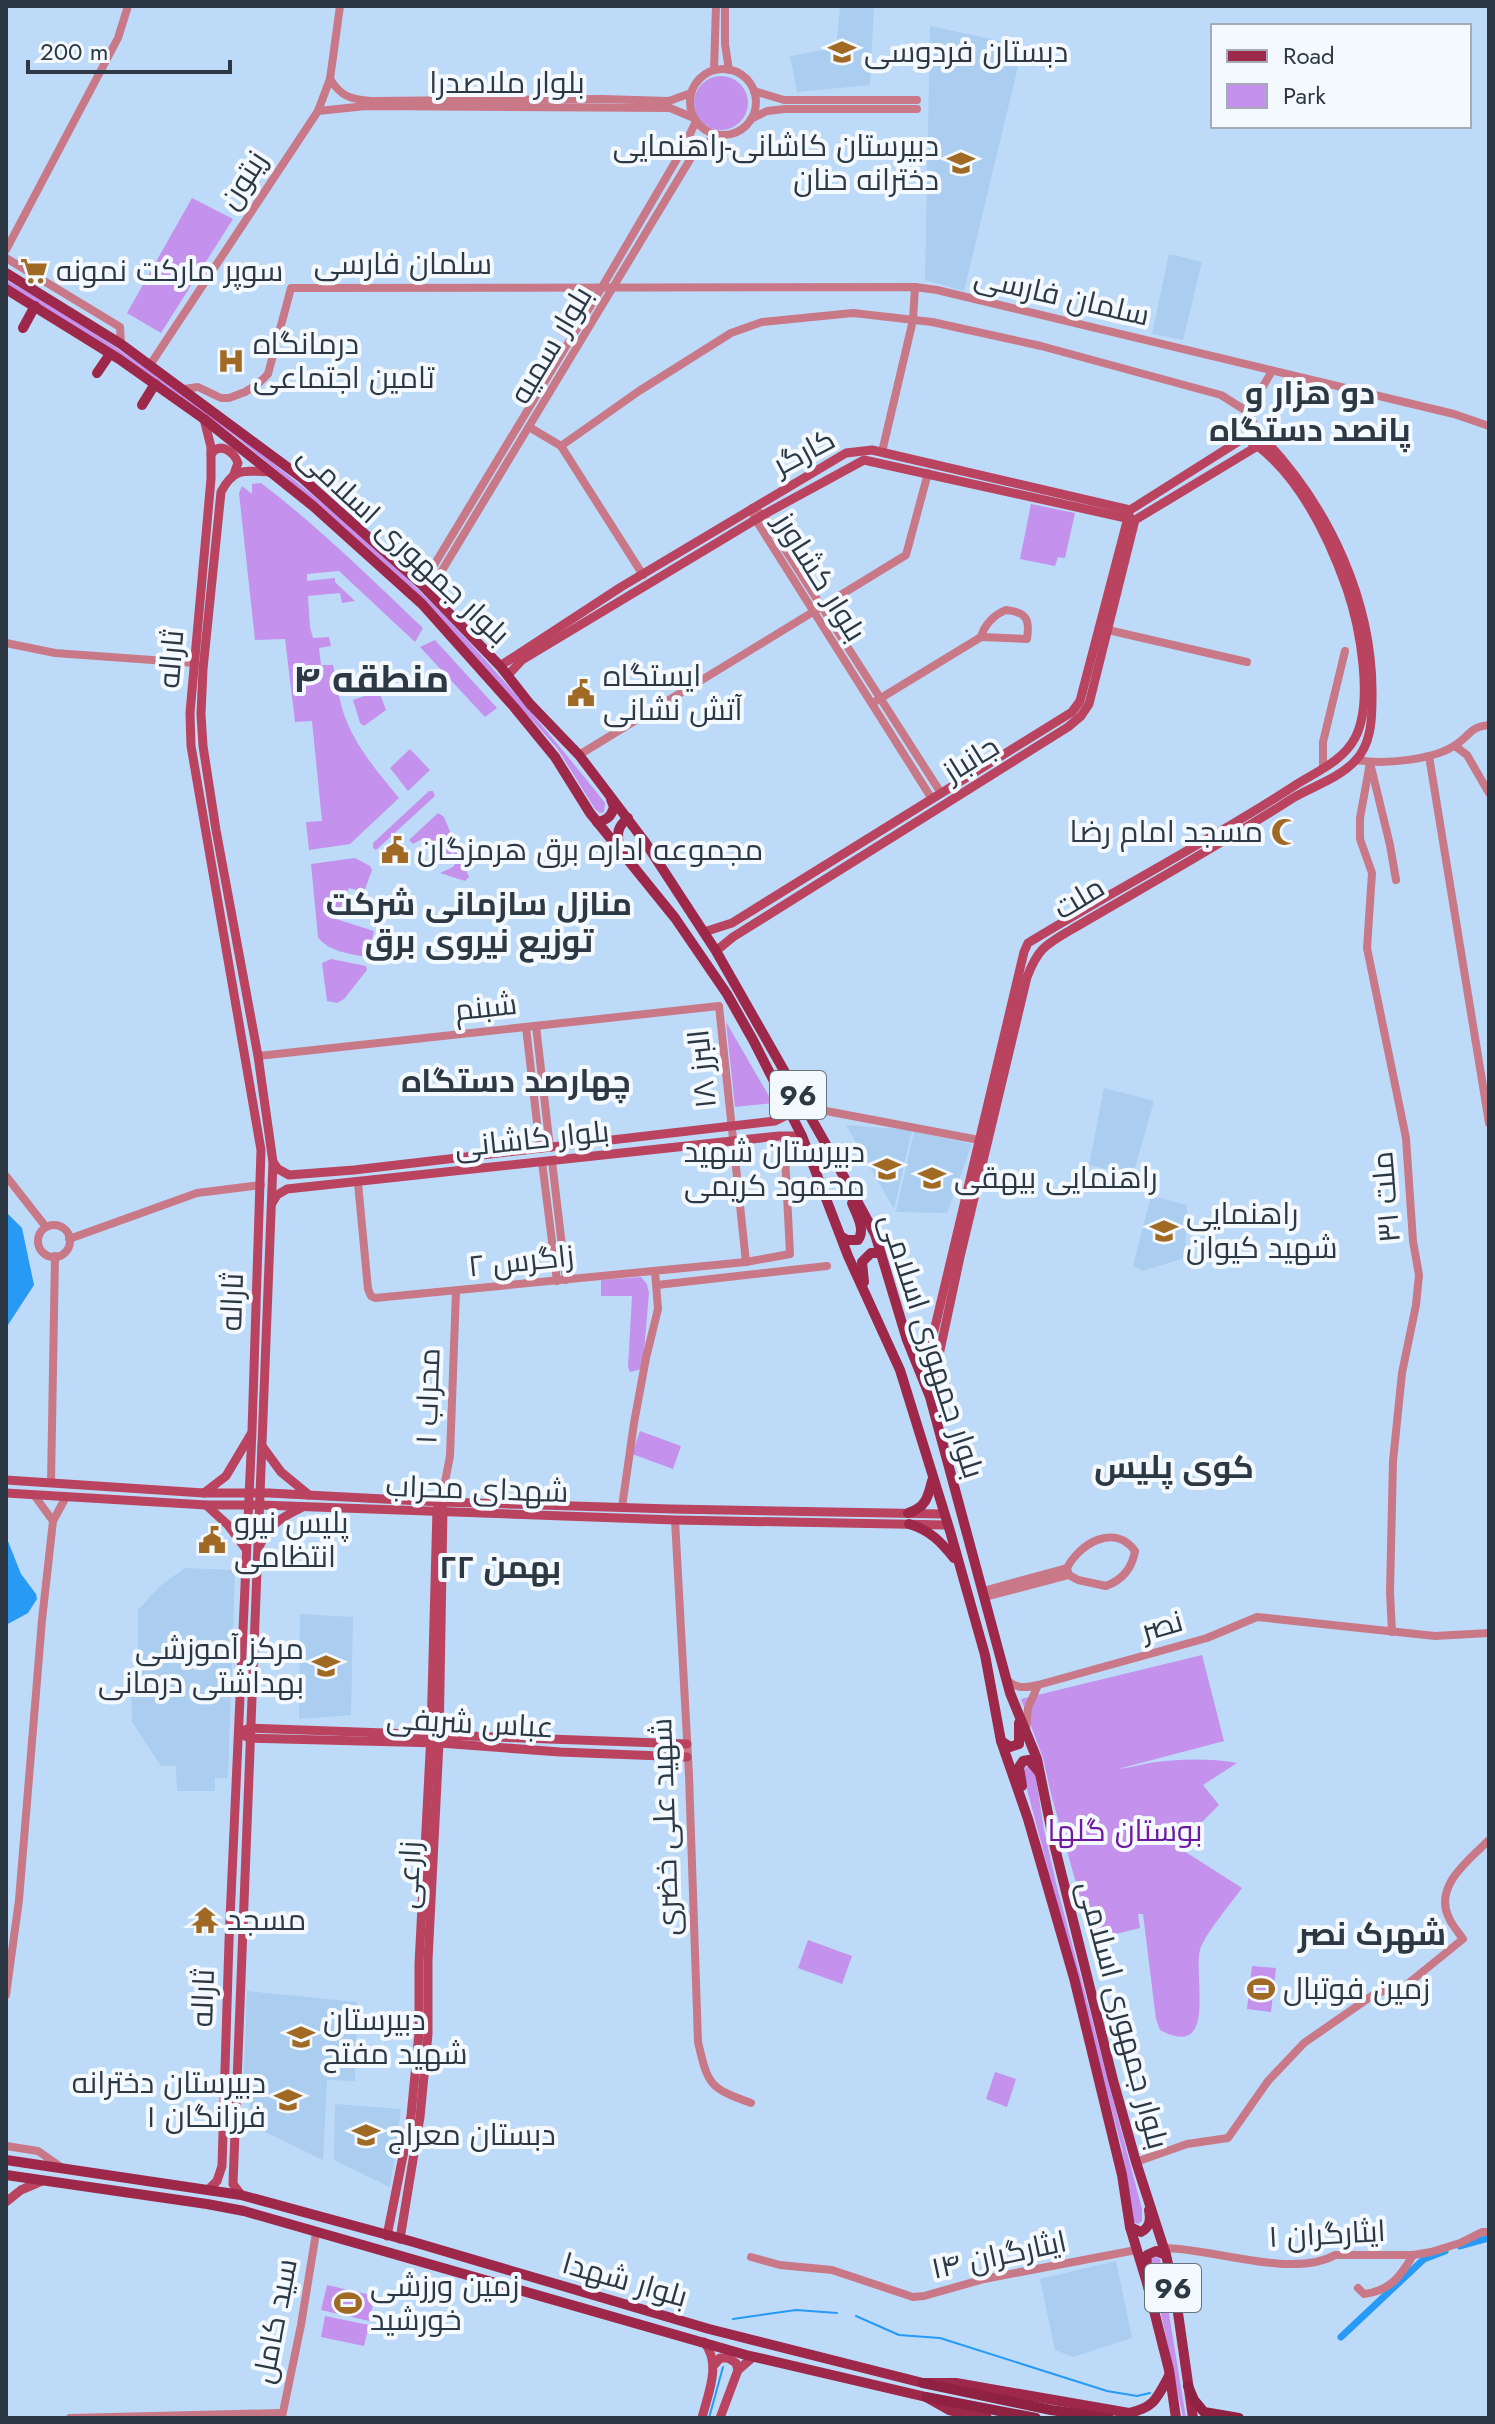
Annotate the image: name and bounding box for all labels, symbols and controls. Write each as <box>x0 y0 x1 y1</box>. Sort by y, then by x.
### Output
scale bar <box>28 24 230 74</box>
legend <box>1211 24 1471 128</box>
place label: دبستان فردوسی <box>864 30 1068 73</box>
text: 200 m <box>40 34 108 69</box>
school or university icon: دبستان فردوسی <box>827 37 857 67</box>
text: Road <box>1283 38 1335 73</box>
street label: بلوار ملاصدرا <box>429 61 585 104</box>
text: Park <box>1283 78 1326 113</box>
place label: دبیرستان کاشانی-راهنمایی دخترانه حنان <box>613 124 939 201</box>
street label: زیتون <box>208 142 278 217</box>
school or university icon: دبیرستان کاشانی-راهنمایی دخترانه حنان <box>946 148 976 178</box>
street label: سلمان فارسی <box>314 242 492 285</box>
place label: سوپر مارکت نمونه <box>56 249 283 292</box>
street label: سلمان فارسی <box>970 254 1154 337</box>
supermarket icon: سوپر مارکت نمونه <box>19 256 49 286</box>
street label: بلوار سمیه <box>498 278 603 412</box>
place label: درمانگاه تامین اجتماعی <box>253 322 435 399</box>
hospital icon: درمانگاه تامین اجتماعی <box>216 346 246 376</box>
district label: دو هزار و پانصد دستگاه <box>1209 370 1411 453</box>
street label: کارگر <box>763 417 842 487</box>
street label: بلوار جمهوری اسلامی <box>289 435 520 655</box>
street label: بلوار کشاورز <box>763 502 877 650</box>
street label: ثاراله <box>147 628 194 690</box>
district label: منطقه ۴ <box>293 651 449 706</box>
place label: ایستگاه آتش نشانی <box>603 654 743 731</box>
public building icon: ایستگاه آتش نشانی <box>566 678 596 708</box>
street label: جانباز <box>933 725 1007 794</box>
place label: مسجد امام رضا <box>1070 810 1263 853</box>
mosque icon: مسجد امام رضا <box>1270 817 1300 847</box>
place label: مجموعه اداره برق هرمزگان <box>417 828 763 871</box>
public building icon: مجموعه اداره برق هرمزگان <box>380 835 410 865</box>
street label: ملت <box>1045 865 1113 930</box>
district label: منازل سازمانی شرکت توزیع نیروی برق <box>326 881 632 964</box>
street label: شبنم <box>453 982 519 1031</box>
street label: البرز ۱۸ <box>676 1028 727 1111</box>
district label: چهارصد دستگاه <box>401 1058 631 1104</box>
road number: 96 <box>770 1071 826 1119</box>
street label: بلوار کاشانی <box>452 1109 611 1168</box>
place label: دبیرستان شهید محمود کریمی <box>684 1130 865 1207</box>
street label: ملت ۳۱ <box>1360 1150 1411 1245</box>
school or university icon: دبیرستان شهید محمود کریمی <box>872 1154 902 1184</box>
place label: راهنمایی بیهقی <box>954 1156 1158 1199</box>
school or university icon: راهنمایی بیهقی <box>917 1163 947 1193</box>
place label: راهنمایی شهید کیوان <box>1186 1192 1337 1269</box>
street label: بلوار جمهوری اسلامی <box>869 1208 996 1484</box>
school or university icon: راهنمایی شهید کیوان <box>1149 1216 1179 1246</box>
street label: زاگرس ۲ <box>466 1234 576 1287</box>
street label: ثاراله <box>209 1272 254 1332</box>
street label: محراب ۱ <box>404 1347 451 1445</box>
district label: کوی پلیس <box>1094 1444 1254 1490</box>
street label: شهدای محراب <box>385 1464 569 1513</box>
place label: پلیس نیرو انتظامی <box>234 1501 349 1578</box>
public building icon: پلیس نیرو انتظامی <box>197 1525 227 1555</box>
district label: ۲۲ بهمن <box>439 1544 561 1590</box>
street label: نصر <box>1134 1599 1188 1652</box>
place label: مرکز آموزشی بهداشتی درمانی <box>98 1627 304 1704</box>
school or university icon: مرکز آموزشی بهداشتی درمانی <box>311 1651 341 1681</box>
street label: عباس شریفی <box>385 1697 555 1748</box>
street label: شهید علی خضری <box>639 1717 690 1937</box>
park label: بوستان گلها <box>1048 1809 1202 1852</box>
street label: زارعی <box>385 1840 432 1910</box>
street label: بلوار جمهوری اسلامی <box>1067 1876 1180 2154</box>
place label: مسجد <box>227 1898 306 1941</box>
temple icon: مسجد <box>190 1905 220 1935</box>
district label: شهرک نصر <box>1297 1911 1446 1957</box>
place label: زمین فوتبال <box>1283 1967 1430 2010</box>
street label: ثاراله <box>180 1968 225 2028</box>
sports icon: زمین فوتبال <box>1246 1974 1276 2004</box>
place label: دبیرستان شهید مفتح <box>323 1998 468 2075</box>
school or university icon: دبیرستان شهید مفتح <box>286 2022 316 2052</box>
place label: دبیرستان دخترانه فرزانگان ۱ <box>72 2061 266 2138</box>
school or university icon: دبیرستان دخترانه فرزانگان ۱ <box>273 2085 303 2115</box>
place label: دبستان معراج <box>388 2113 556 2156</box>
school or university icon: دبستان معراج <box>351 2120 381 2150</box>
street label: ایثارگران ۱ <box>1267 2209 1387 2258</box>
street label: ایثارگران ۱۴ <box>927 2219 1070 2290</box>
street label: بلوار شهدا <box>558 2241 693 2318</box>
street label: سید کامل <box>241 2255 308 2387</box>
place label: زمین ورزشی خورشید <box>370 2264 519 2341</box>
road number: 96 <box>1145 2264 1201 2312</box>
sports icon: زمین ورزشی خورشید <box>333 2288 363 2318</box>

